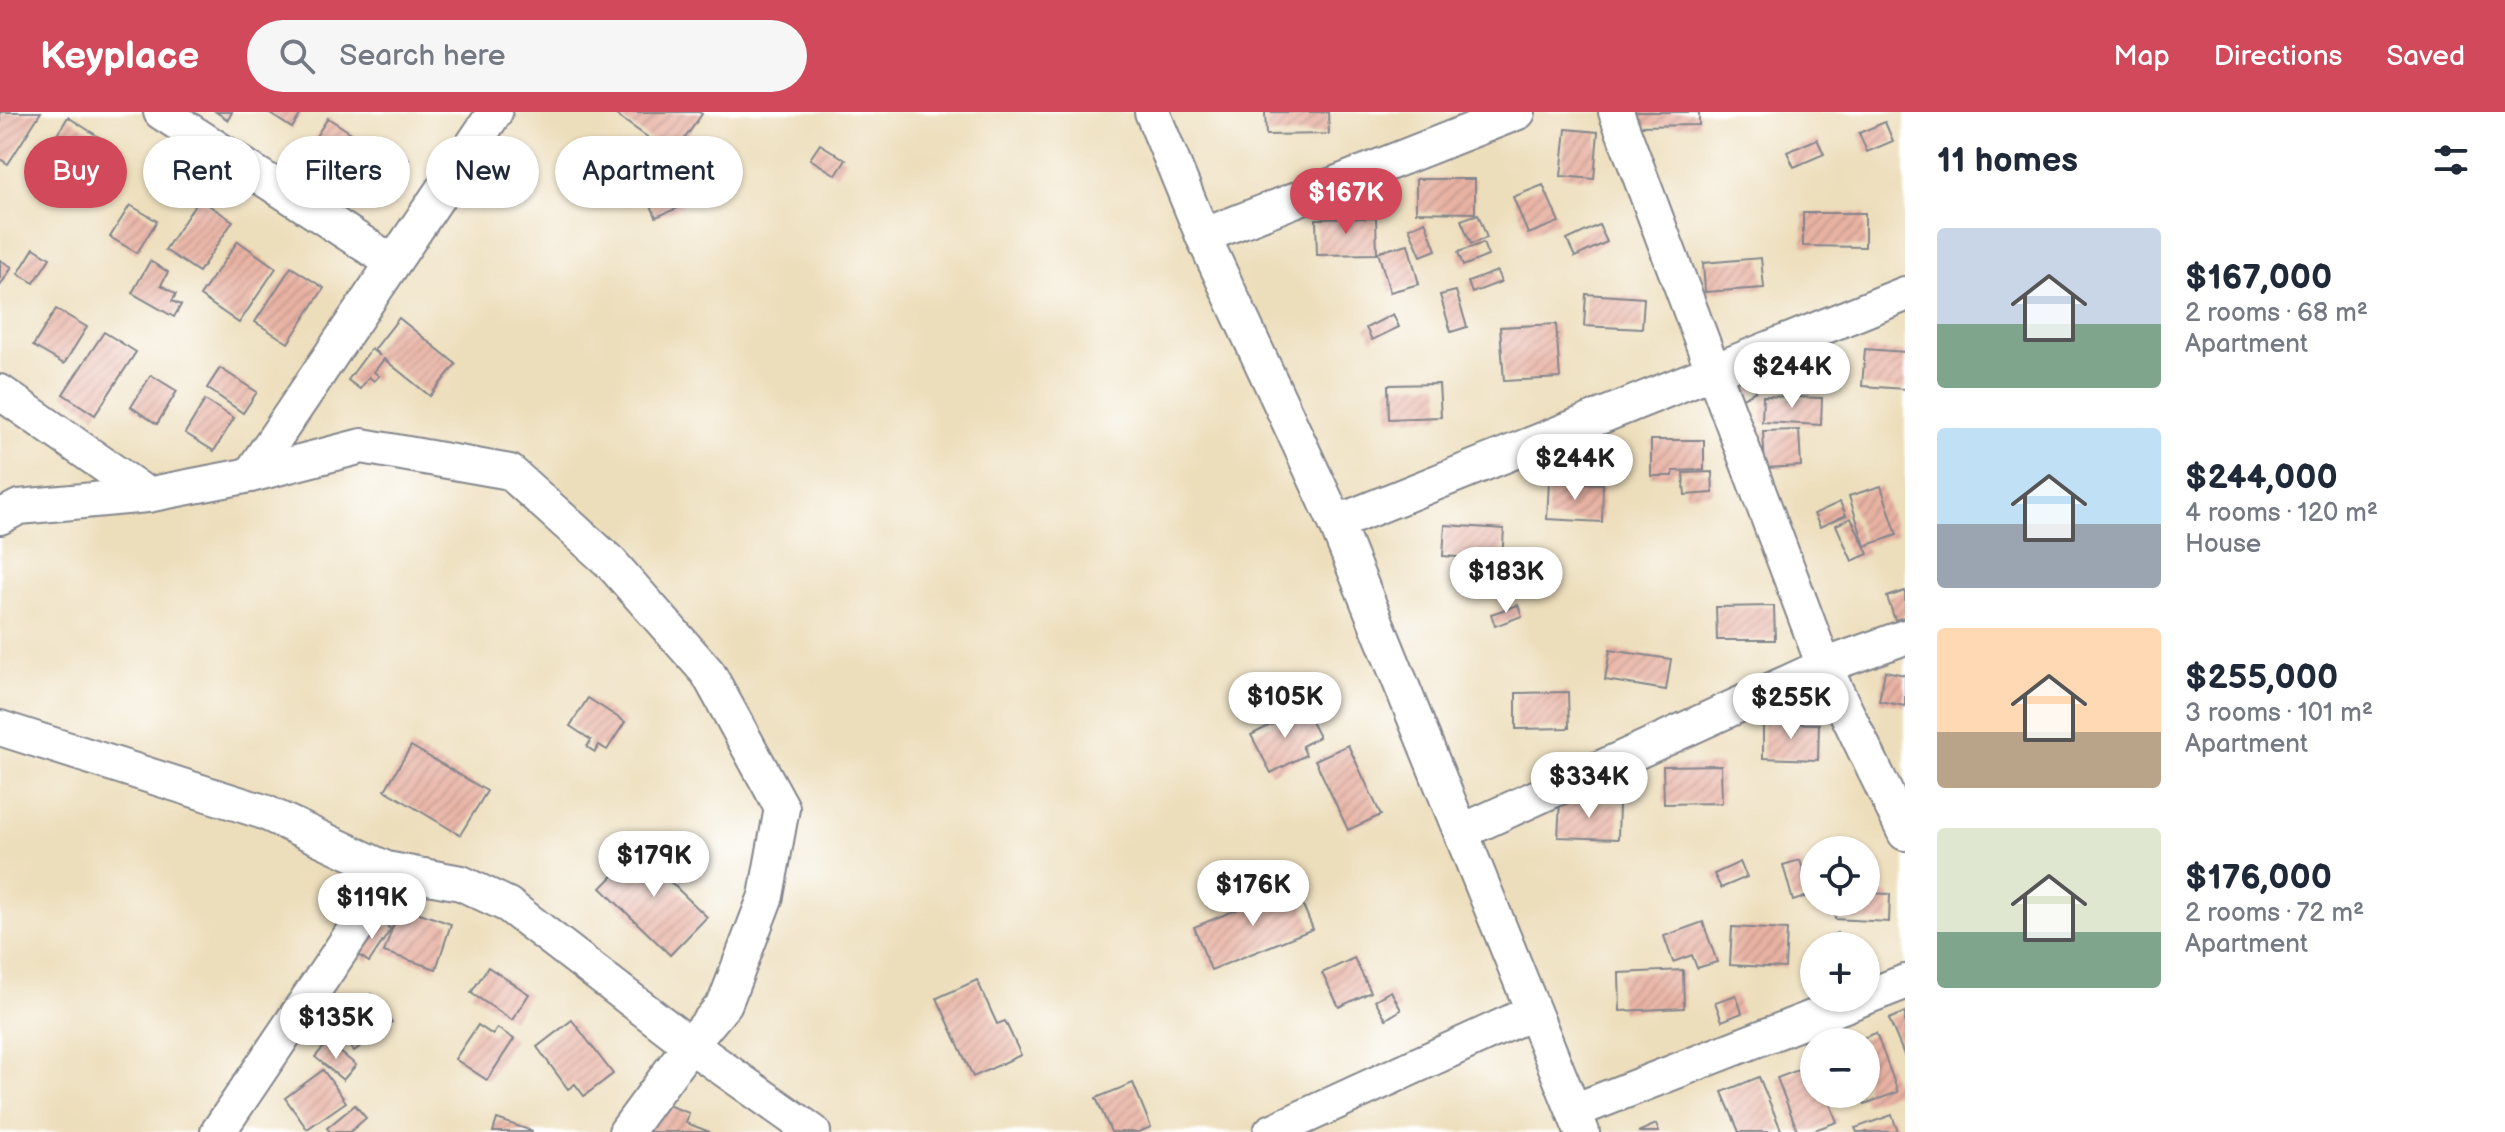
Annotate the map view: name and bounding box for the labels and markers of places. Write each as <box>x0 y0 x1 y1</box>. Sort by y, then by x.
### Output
pin: $167K <box>1290 168 1402 236</box>
pin: $244K <box>1736 342 1848 410</box>
pin: $244K <box>1519 434 1631 502</box>
pin: $183K <box>1450 547 1562 615</box>
pin: $105K <box>1229 672 1341 740</box>
pin: $255K <box>1735 673 1847 741</box>
pin: $334K <box>1533 752 1645 820</box>
pin: $179K <box>598 831 710 899</box>
pin: $176K <box>1197 860 1309 928</box>
pin: $119K <box>316 873 428 941</box>
pin: $135K <box>280 993 392 1061</box>

